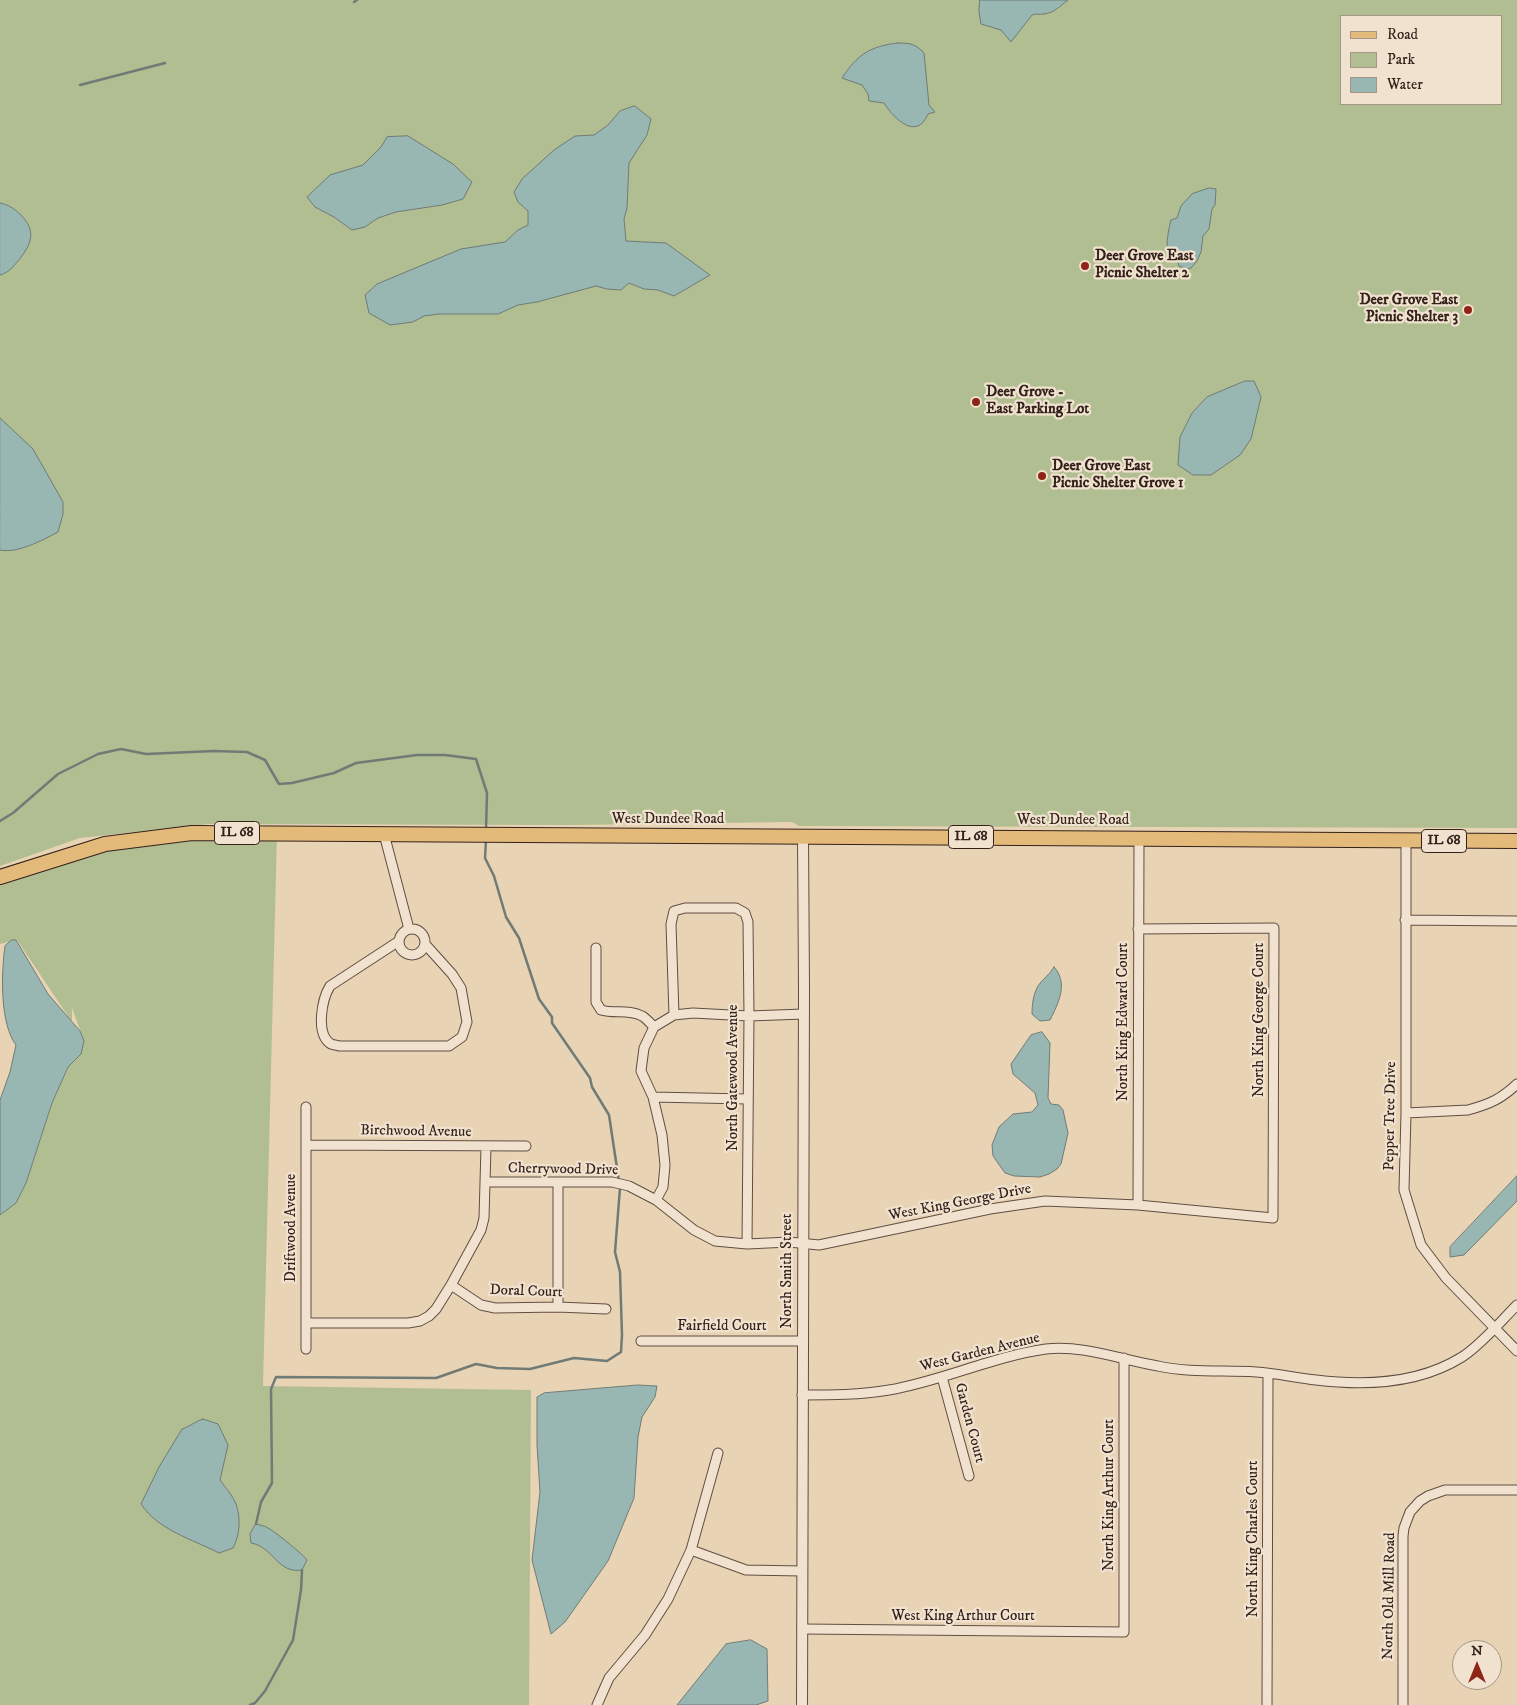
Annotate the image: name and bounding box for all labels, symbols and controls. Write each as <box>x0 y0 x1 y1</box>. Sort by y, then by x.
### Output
legend <box>1340 15 1502 105</box>
text: Road <box>1387 25 1418 44</box>
text: Park <box>1387 50 1415 69</box>
text: Water <box>1387 75 1423 94</box>
place label: Deer Grove East Picnic Shelter 2 <box>1095 248 1194 283</box>
marker: Deer Grove East Picnic Shelter 2 <box>1079 260 1091 272</box>
place label: Deer Grove East Picnic Shelter 3 <box>1359 292 1458 327</box>
marker: Deer Grove East Picnic Shelter 3 <box>1462 304 1474 316</box>
place label: Deer Grove - East Parking Lot <box>986 384 1089 419</box>
marker: Deer Grove - East Parking Lot <box>970 396 982 408</box>
place label: Deer Grove East Picnic Shelter Grove 1 <box>1052 458 1183 493</box>
marker: Deer Grove East Picnic Shelter Grove 1 <box>1036 470 1048 482</box>
street label: West Dundee Road <box>612 811 724 829</box>
street label: West Dundee Road <box>1017 812 1129 830</box>
road number: IL 68 <box>214 821 260 844</box>
road number: IL 68 <box>948 826 994 849</box>
road number: IL 68 <box>1422 829 1466 852</box>
street label: North King Edward Court <box>1115 943 1133 1101</box>
street label: North King George Court <box>1251 943 1269 1097</box>
street label: North Gatewood Avenue <box>725 1005 743 1151</box>
street label: Pepper Tree Drive <box>1381 1061 1401 1171</box>
street label: Birchwood Avenue <box>360 1122 472 1142</box>
street label: Cherrywood Drive <box>508 1160 618 1180</box>
street label: Driftwood Avenue <box>283 1174 301 1282</box>
street label: West King George Drive <box>887 1180 1033 1226</box>
street label: North Smith Street <box>779 1213 797 1329</box>
street label: Doral Court <box>489 1282 563 1302</box>
street label: Fairfield Court <box>677 1318 767 1336</box>
street label: West Garden Avenue <box>918 1329 1042 1377</box>
street label: Garden Court <box>950 1381 988 1465</box>
street label: North King Arthur Court <box>1101 1419 1119 1571</box>
street label: North King Charles Court <box>1245 1461 1263 1617</box>
street label: North Old Mill Road <box>1380 1532 1400 1660</box>
street label: West King Arthur Court <box>891 1608 1035 1626</box>
north arrow <box>1452 1640 1502 1690</box>
text: N <box>1471 1642 1483 1660</box>

